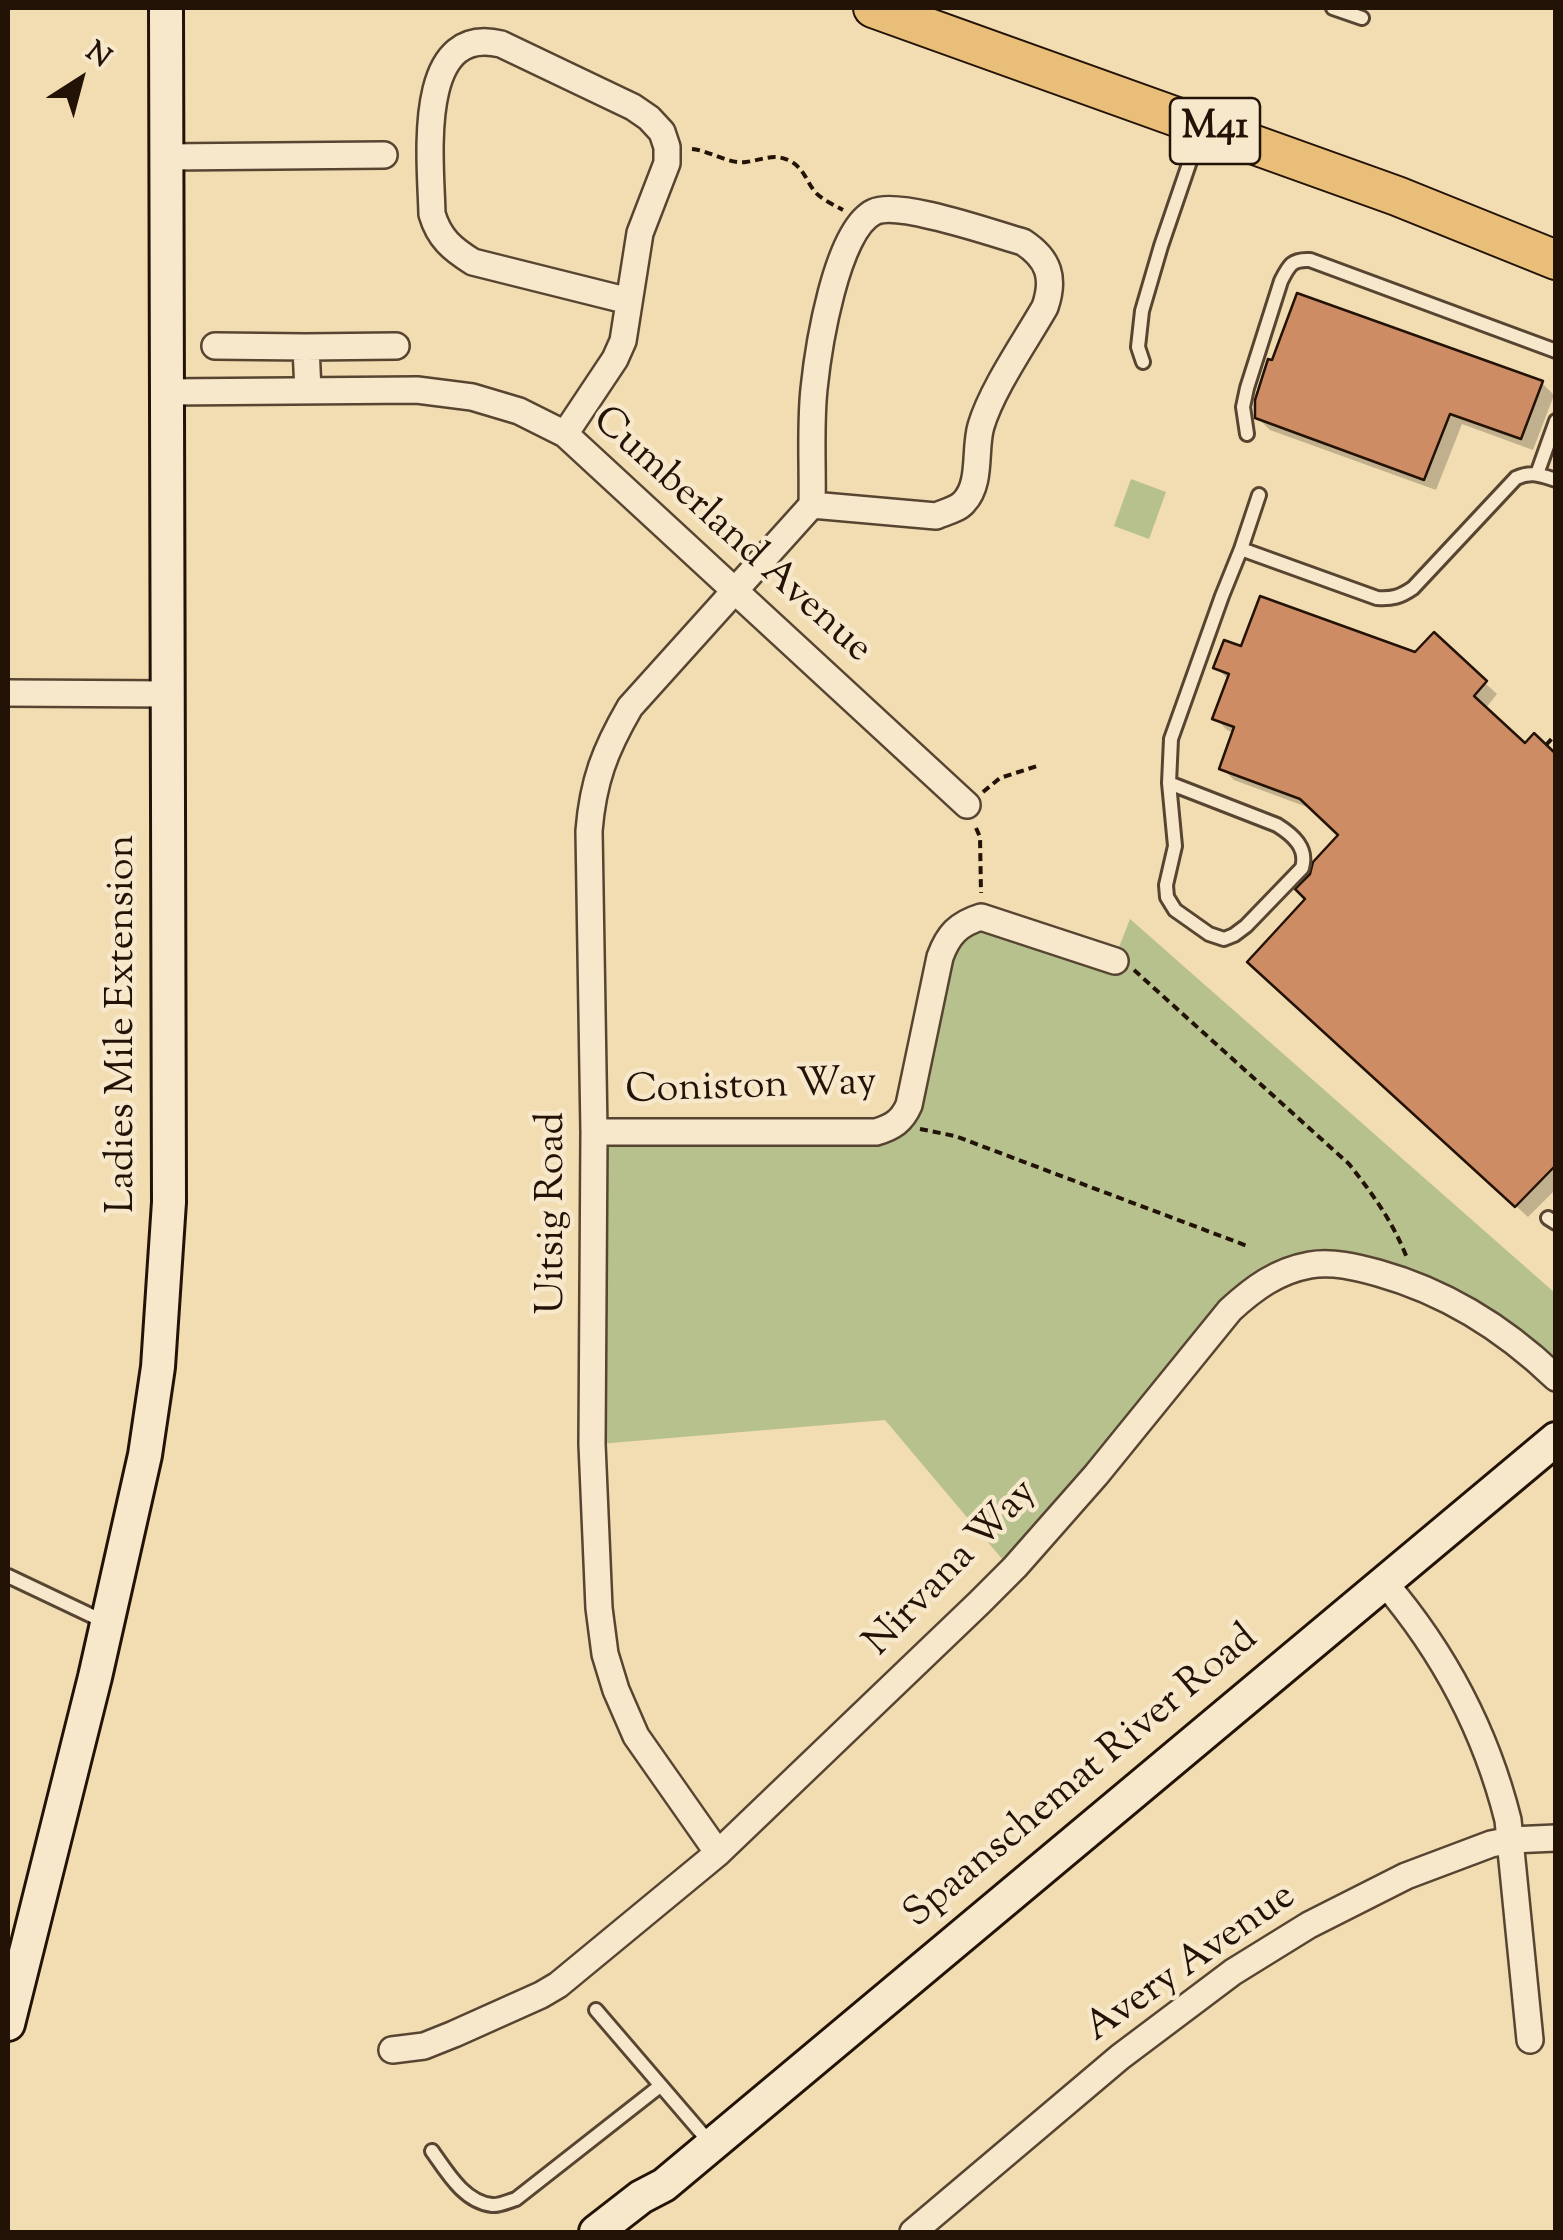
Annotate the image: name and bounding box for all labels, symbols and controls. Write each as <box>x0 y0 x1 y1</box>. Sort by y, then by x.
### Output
north arrow <box>30 30 130 130</box>
text: N <box>77 33 118 78</box>
road number: M41 <box>1170 98 1260 164</box>
street label: Cumberland Avenue <box>580 399 880 675</box>
street label: Ladies Mile Extension <box>101 835 149 1213</box>
street label: Coniston Way <box>625 1062 877 1118</box>
street label: Uitsig Road <box>531 1112 579 1314</box>
street label: Nirvana Way <box>857 1471 1049 1669</box>
street label: Spaanschemat River Road <box>896 1617 1270 1941</box>
street label: Avery Avenue <box>1078 1875 1306 2055</box>

